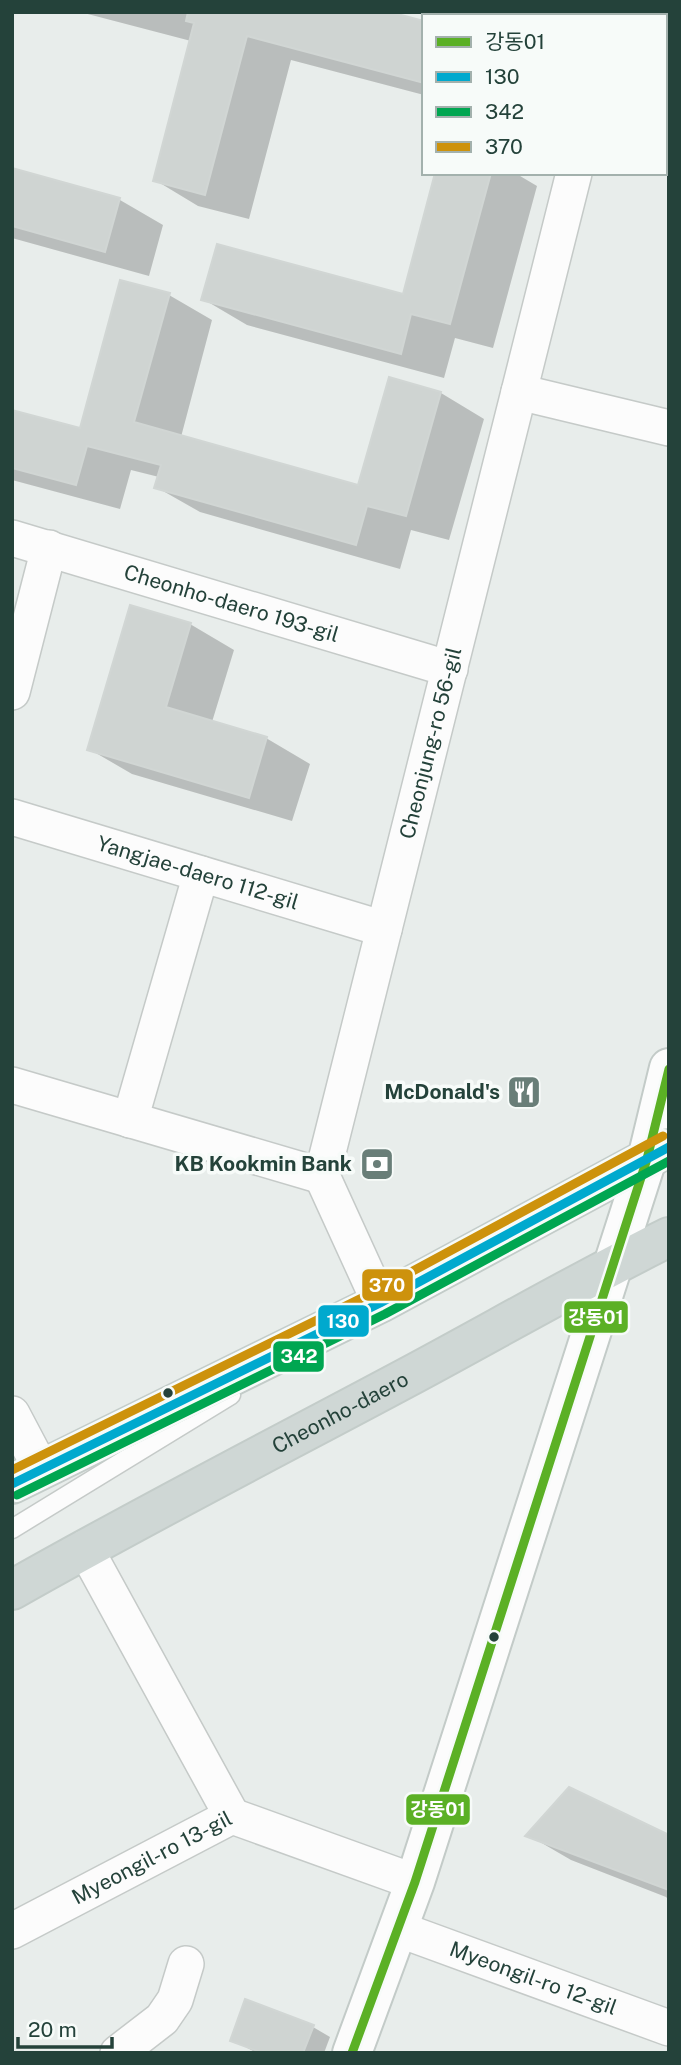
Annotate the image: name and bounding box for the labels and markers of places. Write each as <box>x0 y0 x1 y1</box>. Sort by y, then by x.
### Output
restaurant icon: McDonald's <box>505 1073 543 1111</box>
place label: McDonald's <box>384 1079 500 1104</box>
bank icon: KB Kookmin Bank <box>358 1145 396 1183</box>
place label: KB Kookmin Bank <box>175 1151 352 1176</box>
unlabelled marker <box>161 1386 175 1400</box>
unlabelled marker <box>487 1630 501 1644</box>

